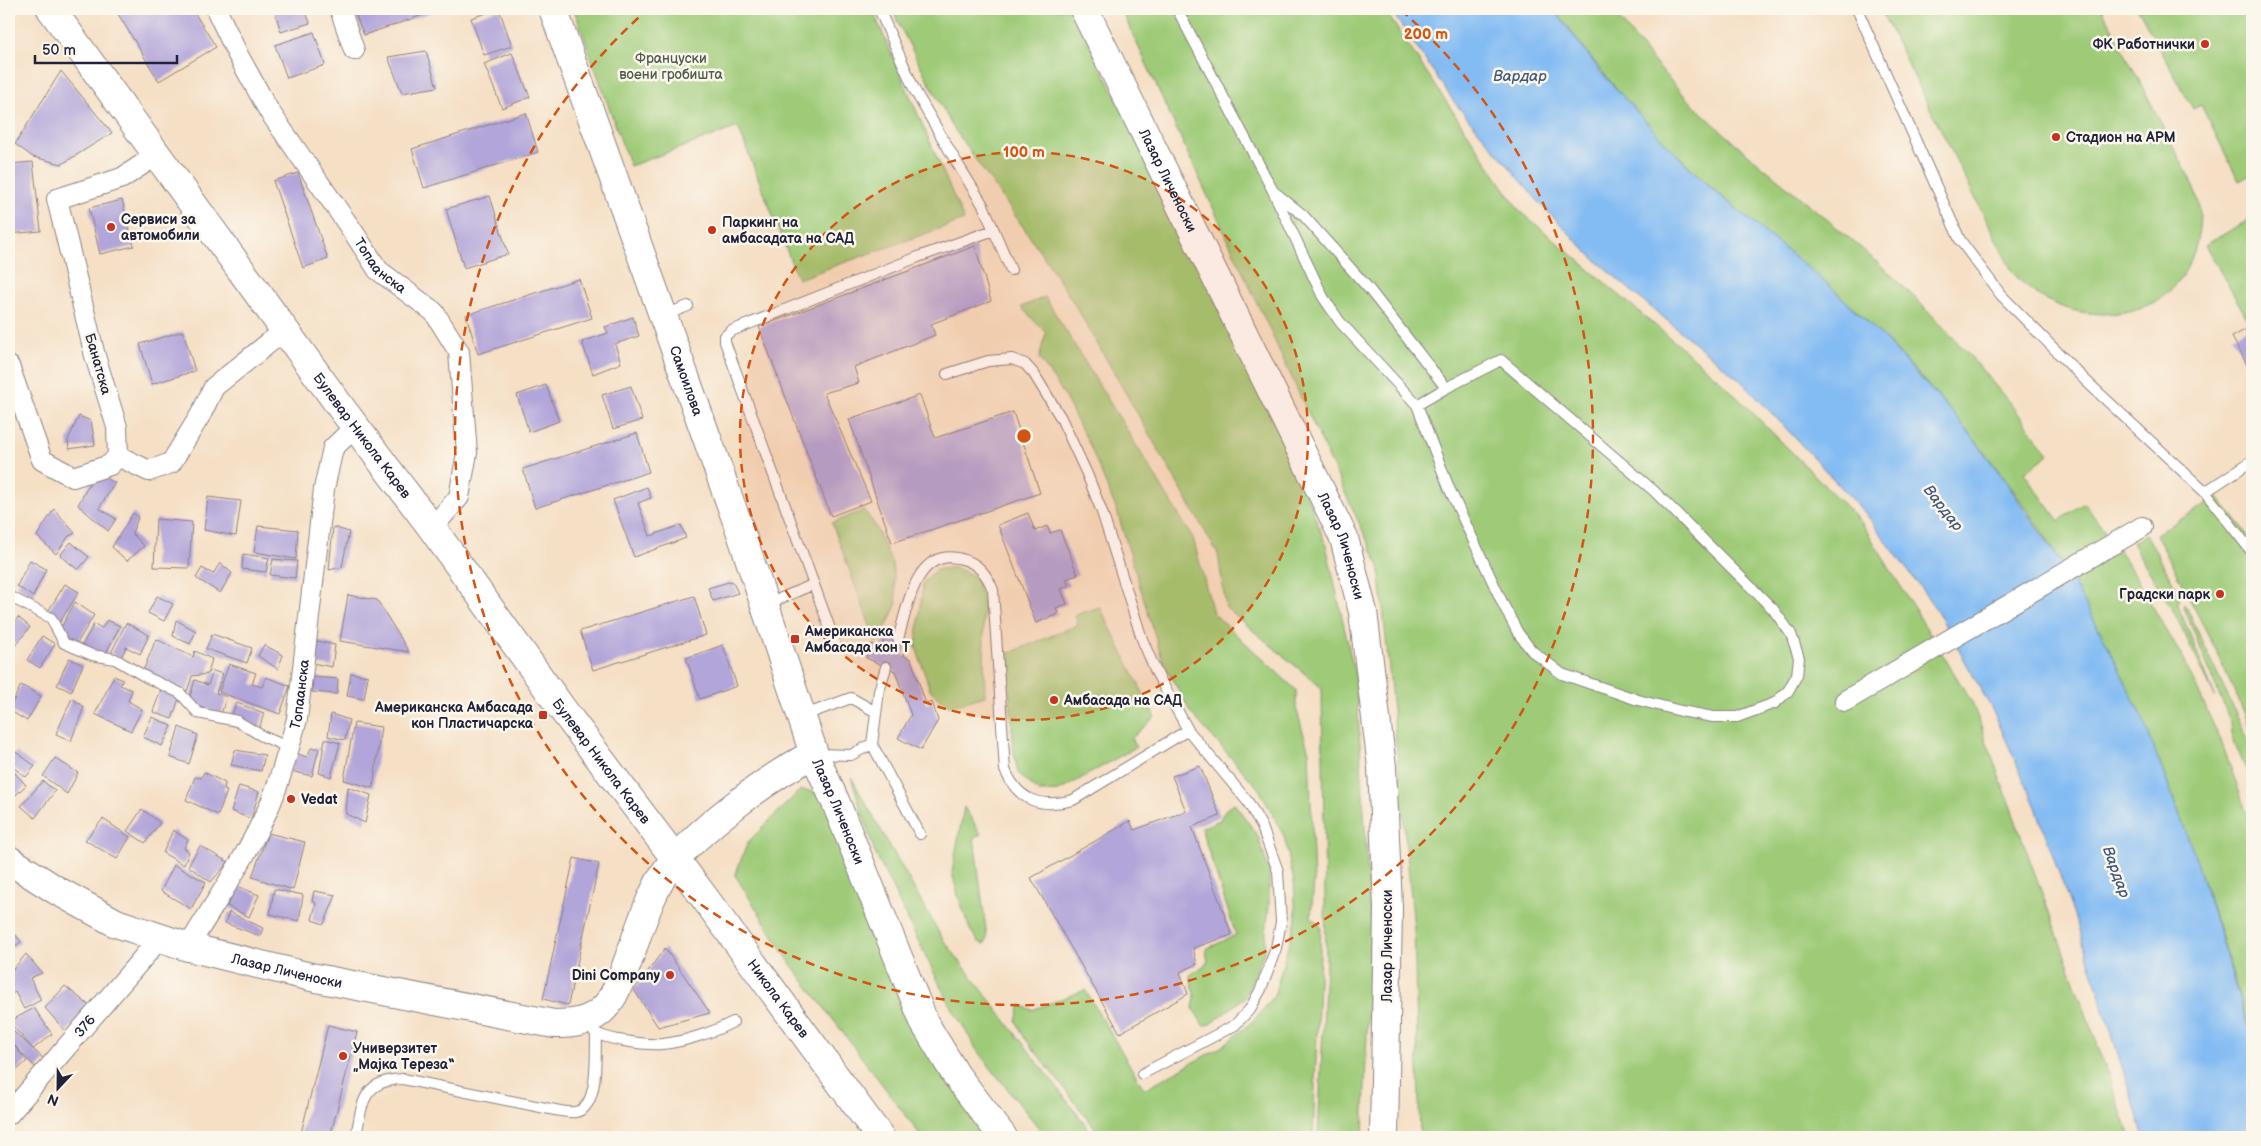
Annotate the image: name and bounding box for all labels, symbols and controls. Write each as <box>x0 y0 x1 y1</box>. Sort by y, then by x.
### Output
text: 200 m <box>1404 25 1448 44</box>
scale bar <box>35 32 178 64</box>
place label: ФК Работнички <box>2093 36 2195 53</box>
marker: ФК Работнички <box>2199 38 2211 50</box>
text: 50 m <box>42 41 76 60</box>
park label: Француски воени гробишта <box>619 50 723 83</box>
water label: Вардар <box>1493 67 1547 86</box>
street label: Лазар Личеноски <box>1135 125 1201 235</box>
place label: Стадион на АРМ <box>2066 129 2176 146</box>
marker: Стадион на АРМ <box>2050 131 2062 143</box>
text: 100 m <box>1003 143 1045 162</box>
place label: Сервиси за автомобили <box>121 211 200 244</box>
place label: Паркинг на амбасадата на САД <box>722 214 854 247</box>
marker: Сервиси за автомобили <box>105 221 117 233</box>
marker: Паркинг на амбасадата на САД <box>706 224 718 236</box>
street label: Топаанска <box>351 234 410 297</box>
street label: Банатска <box>81 331 115 397</box>
street label: Самоилова <box>666 344 707 419</box>
street label: Булевар Никола Карев <box>310 369 415 502</box>
centre of rings <box>1015 427 1033 445</box>
water label: Вардар <box>1919 481 1967 535</box>
street label: Лазар Личеноски <box>1314 489 1368 601</box>
place label: Градски парк <box>2119 586 2210 603</box>
marker: Градски парк <box>2214 588 2226 600</box>
place label: Американска Амбасада кон Т <box>804 623 911 656</box>
marker: Американска Амбасада кон Т <box>789 633 801 645</box>
street label: Топаанска <box>286 658 313 731</box>
place label: Амбасада на САД <box>1063 692 1182 709</box>
marker: Амбасада на САД <box>1048 694 1060 706</box>
street label: Булевар Никола Карев <box>549 695 654 827</box>
place label: Американска Амбасада кон Пластичарска <box>374 699 534 732</box>
marker: Американска Амбасада кон Пластичарска <box>537 709 549 721</box>
street label: Лазар Личеноски <box>808 755 868 867</box>
place label: Vedat <box>301 791 338 808</box>
marker: Vedat <box>285 793 297 805</box>
water label: Вардар <box>2098 844 2134 901</box>
street label: Лазар Личеноски <box>1379 890 1396 1003</box>
street label: Лазар Личеноски <box>229 949 344 991</box>
street label: Никола Карев <box>744 956 813 1041</box>
place label: Dini Company <box>572 967 661 984</box>
marker: Dini Company <box>664 969 676 981</box>
street label: 376 <box>70 1011 99 1041</box>
place label: Универзитет „Мајка Тереза“ <box>353 1040 455 1073</box>
marker: Универзитет „Мајка Тереза“ <box>337 1050 349 1062</box>
north arrow <box>32 1064 82 1114</box>
text: N <box>45 1090 61 1109</box>

